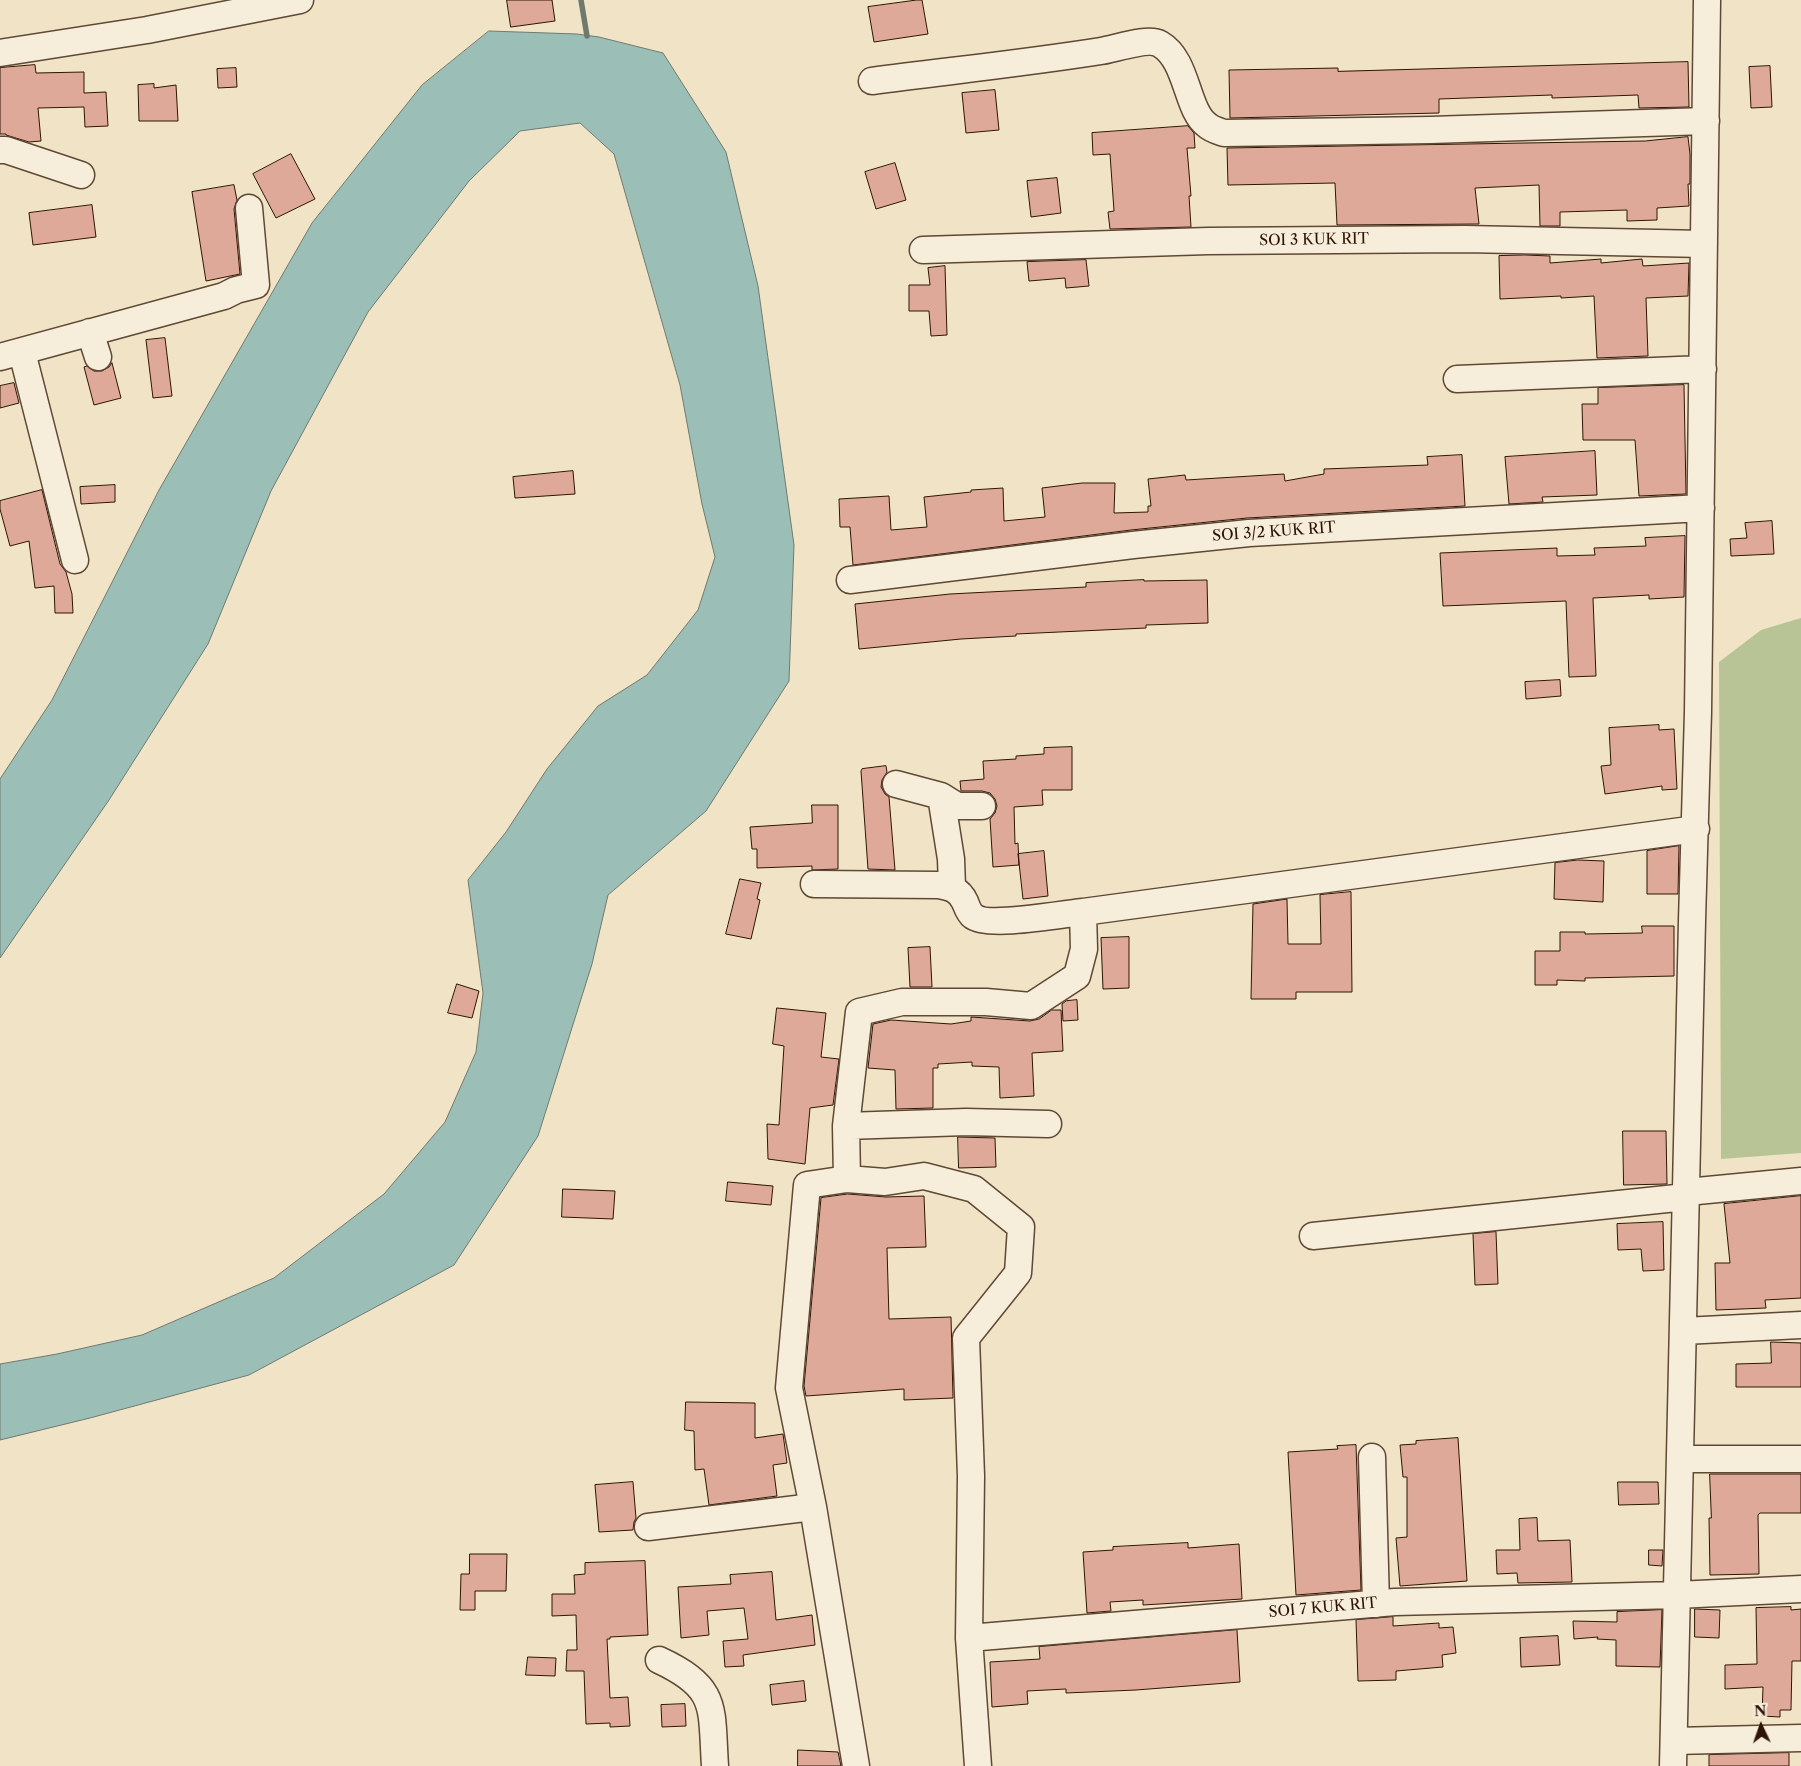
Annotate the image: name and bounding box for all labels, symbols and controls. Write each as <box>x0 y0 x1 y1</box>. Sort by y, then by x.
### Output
street label: SOI 3 KUK RIT <box>1259 230 1369 250</box>
street label: SOI 3/2 KUK RIT <box>1212 519 1336 545</box>
street label: SOI 7 KUK RIT <box>1268 1594 1378 1622</box>
north arrow <box>1736 1701 1786 1751</box>
text: N <box>1754 1702 1767 1720</box>

